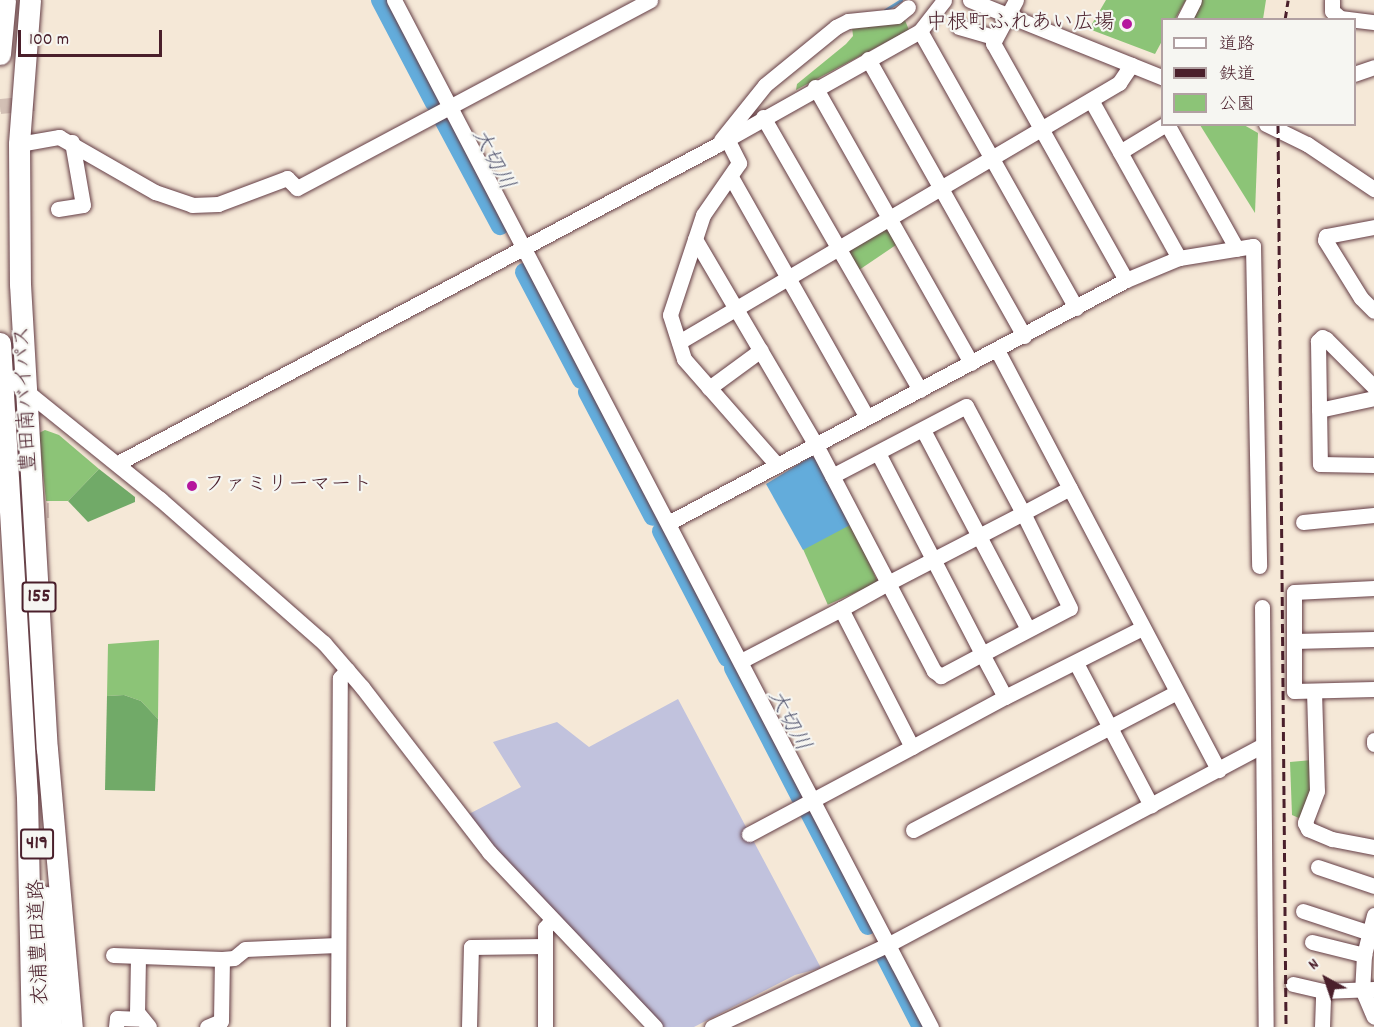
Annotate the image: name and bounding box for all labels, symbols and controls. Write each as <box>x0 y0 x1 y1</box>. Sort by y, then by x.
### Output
place label: 中根町ふれあい広場 <box>926 11 1115 37</box>
marker: 中根町ふれあい広場 <box>1120 17 1134 31</box>
scale bar <box>21 18 165 56</box>
legend <box>1161 18 1356 126</box>
text: 100 m <box>29 28 69 53</box>
text: 道路 <box>1219 33 1255 58</box>
text: 鉄道 <box>1219 63 1255 88</box>
text: 公園 <box>1219 93 1255 118</box>
water label: 大切川 <box>465 125 519 195</box>
street label: 豊田南バイパス <box>11 325 43 473</box>
place label: ファミリーマート <box>204 473 372 499</box>
marker: ファミリーマート <box>185 479 199 493</box>
road number: 155 <box>21 580 57 614</box>
water label: 大切川 <box>761 686 815 756</box>
road number: 419 <box>19 827 55 861</box>
street label: 衣浦豊田道路 <box>25 879 55 1005</box>
north arrow <box>1296 949 1356 1009</box>
text: N <box>1304 953 1325 976</box>

